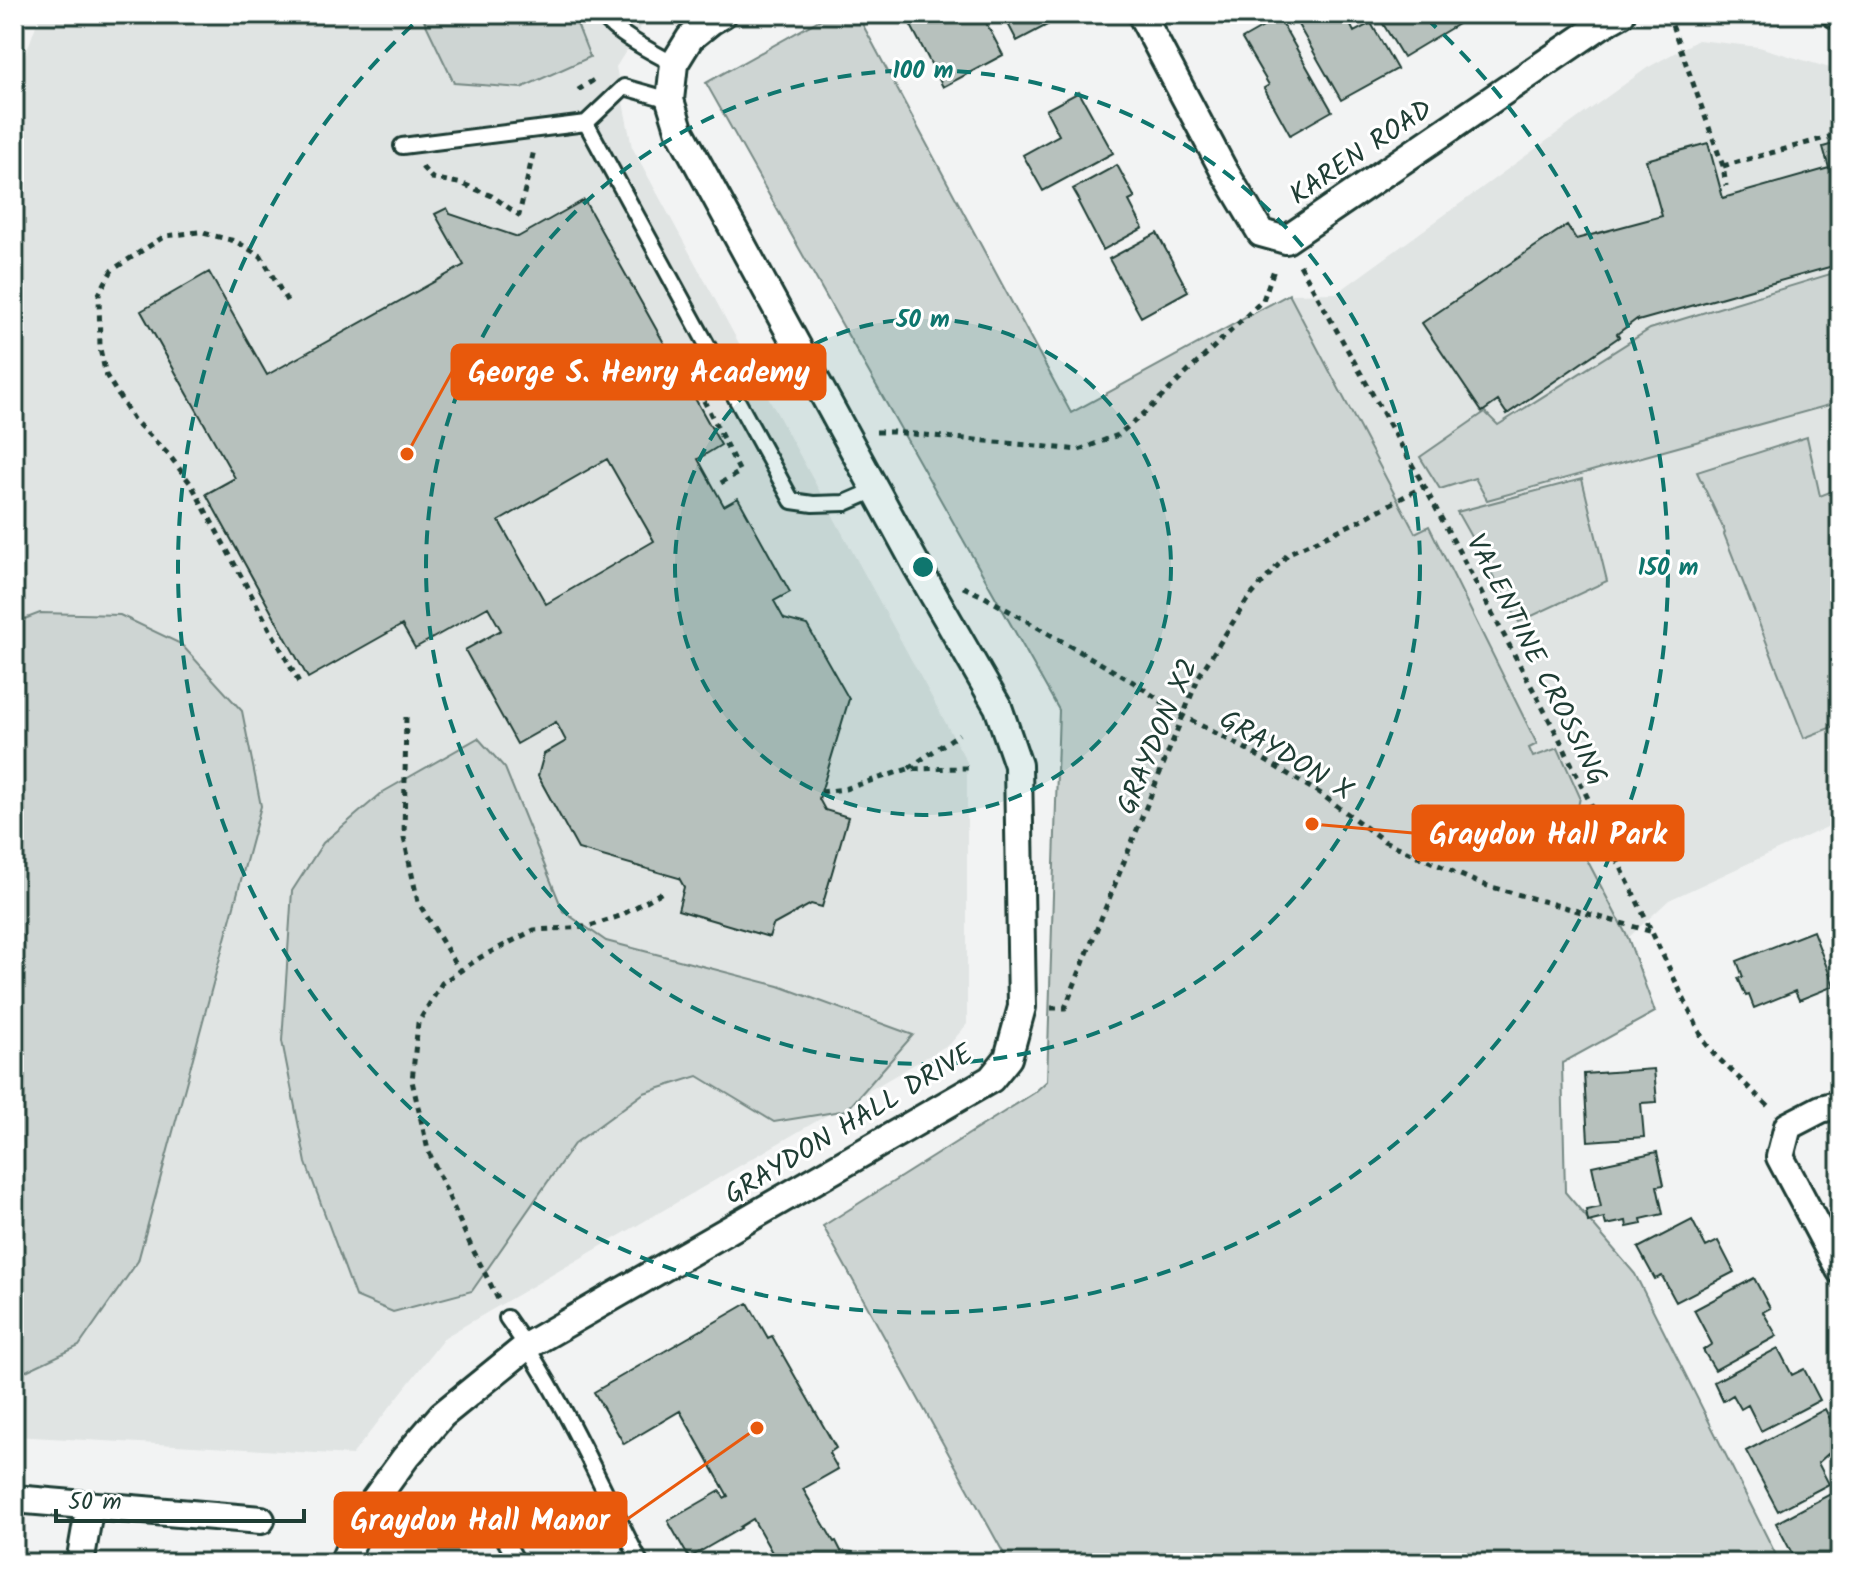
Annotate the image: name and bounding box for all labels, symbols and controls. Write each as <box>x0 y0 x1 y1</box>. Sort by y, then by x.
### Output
text: 100 m <box>893 52 953 91</box>
street label: KAREN ROAD <box>1280 88 1442 218</box>
text: 50 m <box>895 301 950 340</box>
callout: George S. Henry Academy <box>452 345 825 399</box>
text: George S. Henry Academy <box>468 350 810 398</box>
street label: VALENTINE CROSSING <box>1453 526 1619 794</box>
text: 150 m <box>1638 549 1698 588</box>
centre of rings <box>909 553 937 581</box>
street label: GRAYDON X2 <box>1105 652 1211 822</box>
street label: GRAYDON X <box>1210 698 1362 814</box>
callout: Graydon Hall Park <box>1413 806 1683 860</box>
text: Graydon Hall Park <box>1429 812 1668 860</box>
street label: GRAYDON HALL DRIVE <box>716 1032 983 1218</box>
scale bar <box>56 1473 304 1523</box>
text: 50 m <box>68 1483 122 1522</box>
callout: Graydon Hall Manor <box>335 1493 626 1547</box>
text: Graydon Hall Manor <box>350 1498 611 1546</box>

